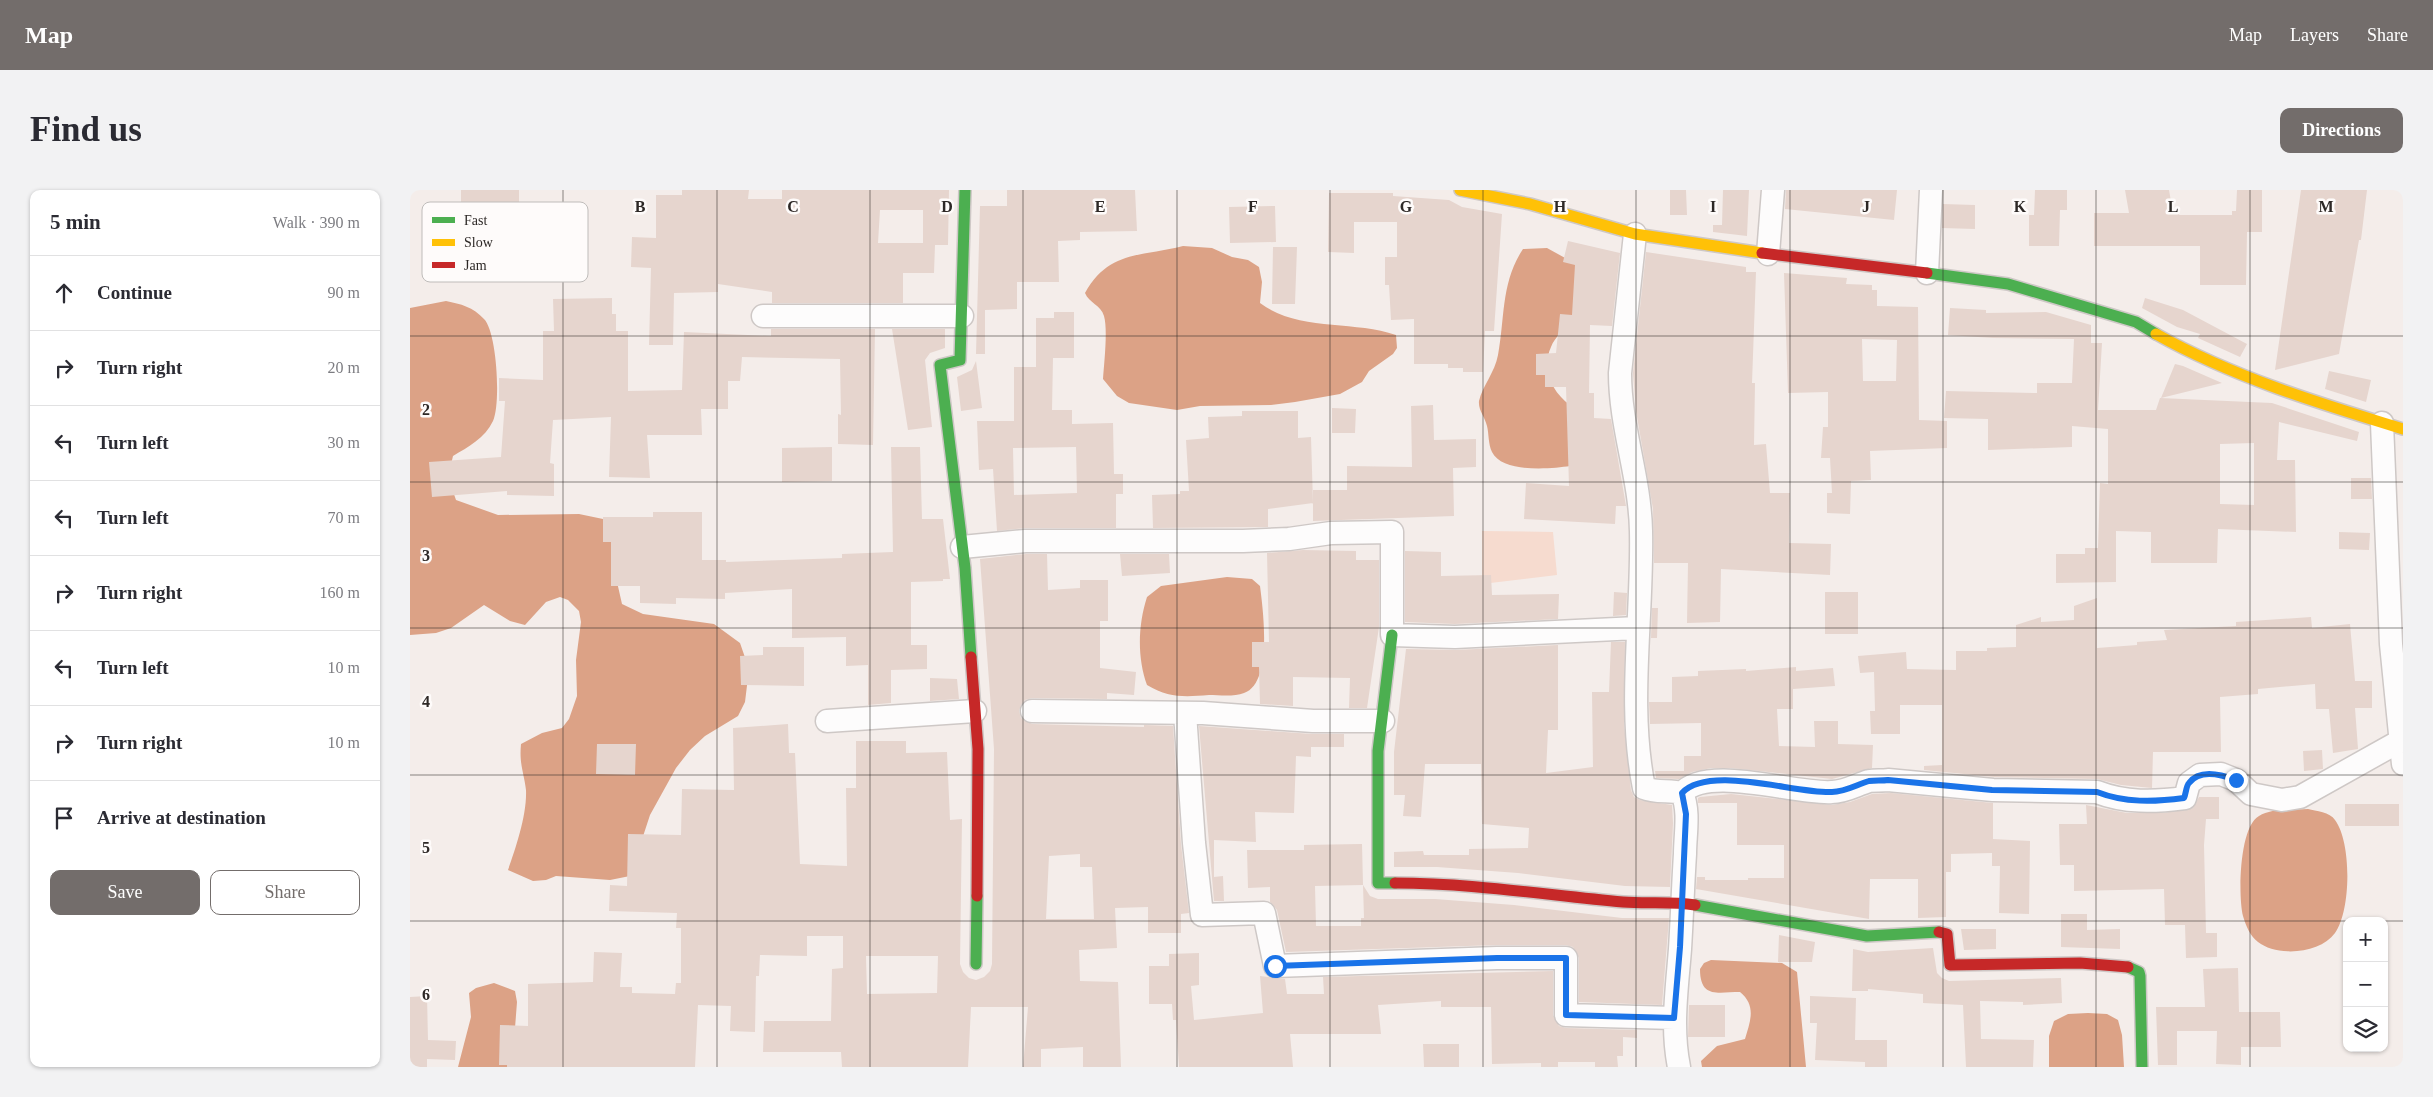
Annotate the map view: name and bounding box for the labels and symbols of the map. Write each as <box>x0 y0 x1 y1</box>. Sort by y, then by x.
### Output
text: B <box>635 198 646 215</box>
text: C <box>787 198 799 215</box>
text: D <box>941 198 953 215</box>
text: E <box>1095 198 1105 215</box>
text: F <box>1248 198 1258 215</box>
text: G <box>1400 198 1413 215</box>
text: H <box>1554 198 1567 215</box>
text: I <box>1710 198 1716 215</box>
text: J <box>1862 198 1870 215</box>
text: K <box>2014 198 2027 215</box>
text: L <box>2168 198 2178 215</box>
text: M <box>2318 198 2334 215</box>
legend <box>422 202 588 282</box>
text: Fast <box>464 213 487 228</box>
text: Slow <box>464 235 494 250</box>
text: Jam <box>464 258 487 273</box>
text: 2 <box>422 401 430 418</box>
text: 3 <box>422 547 430 564</box>
text: 4 <box>422 693 430 710</box>
route end <box>2225 769 2248 792</box>
text: 5 <box>422 839 430 856</box>
route start <box>1264 955 1287 978</box>
text: 6 <box>422 986 430 1003</box>

